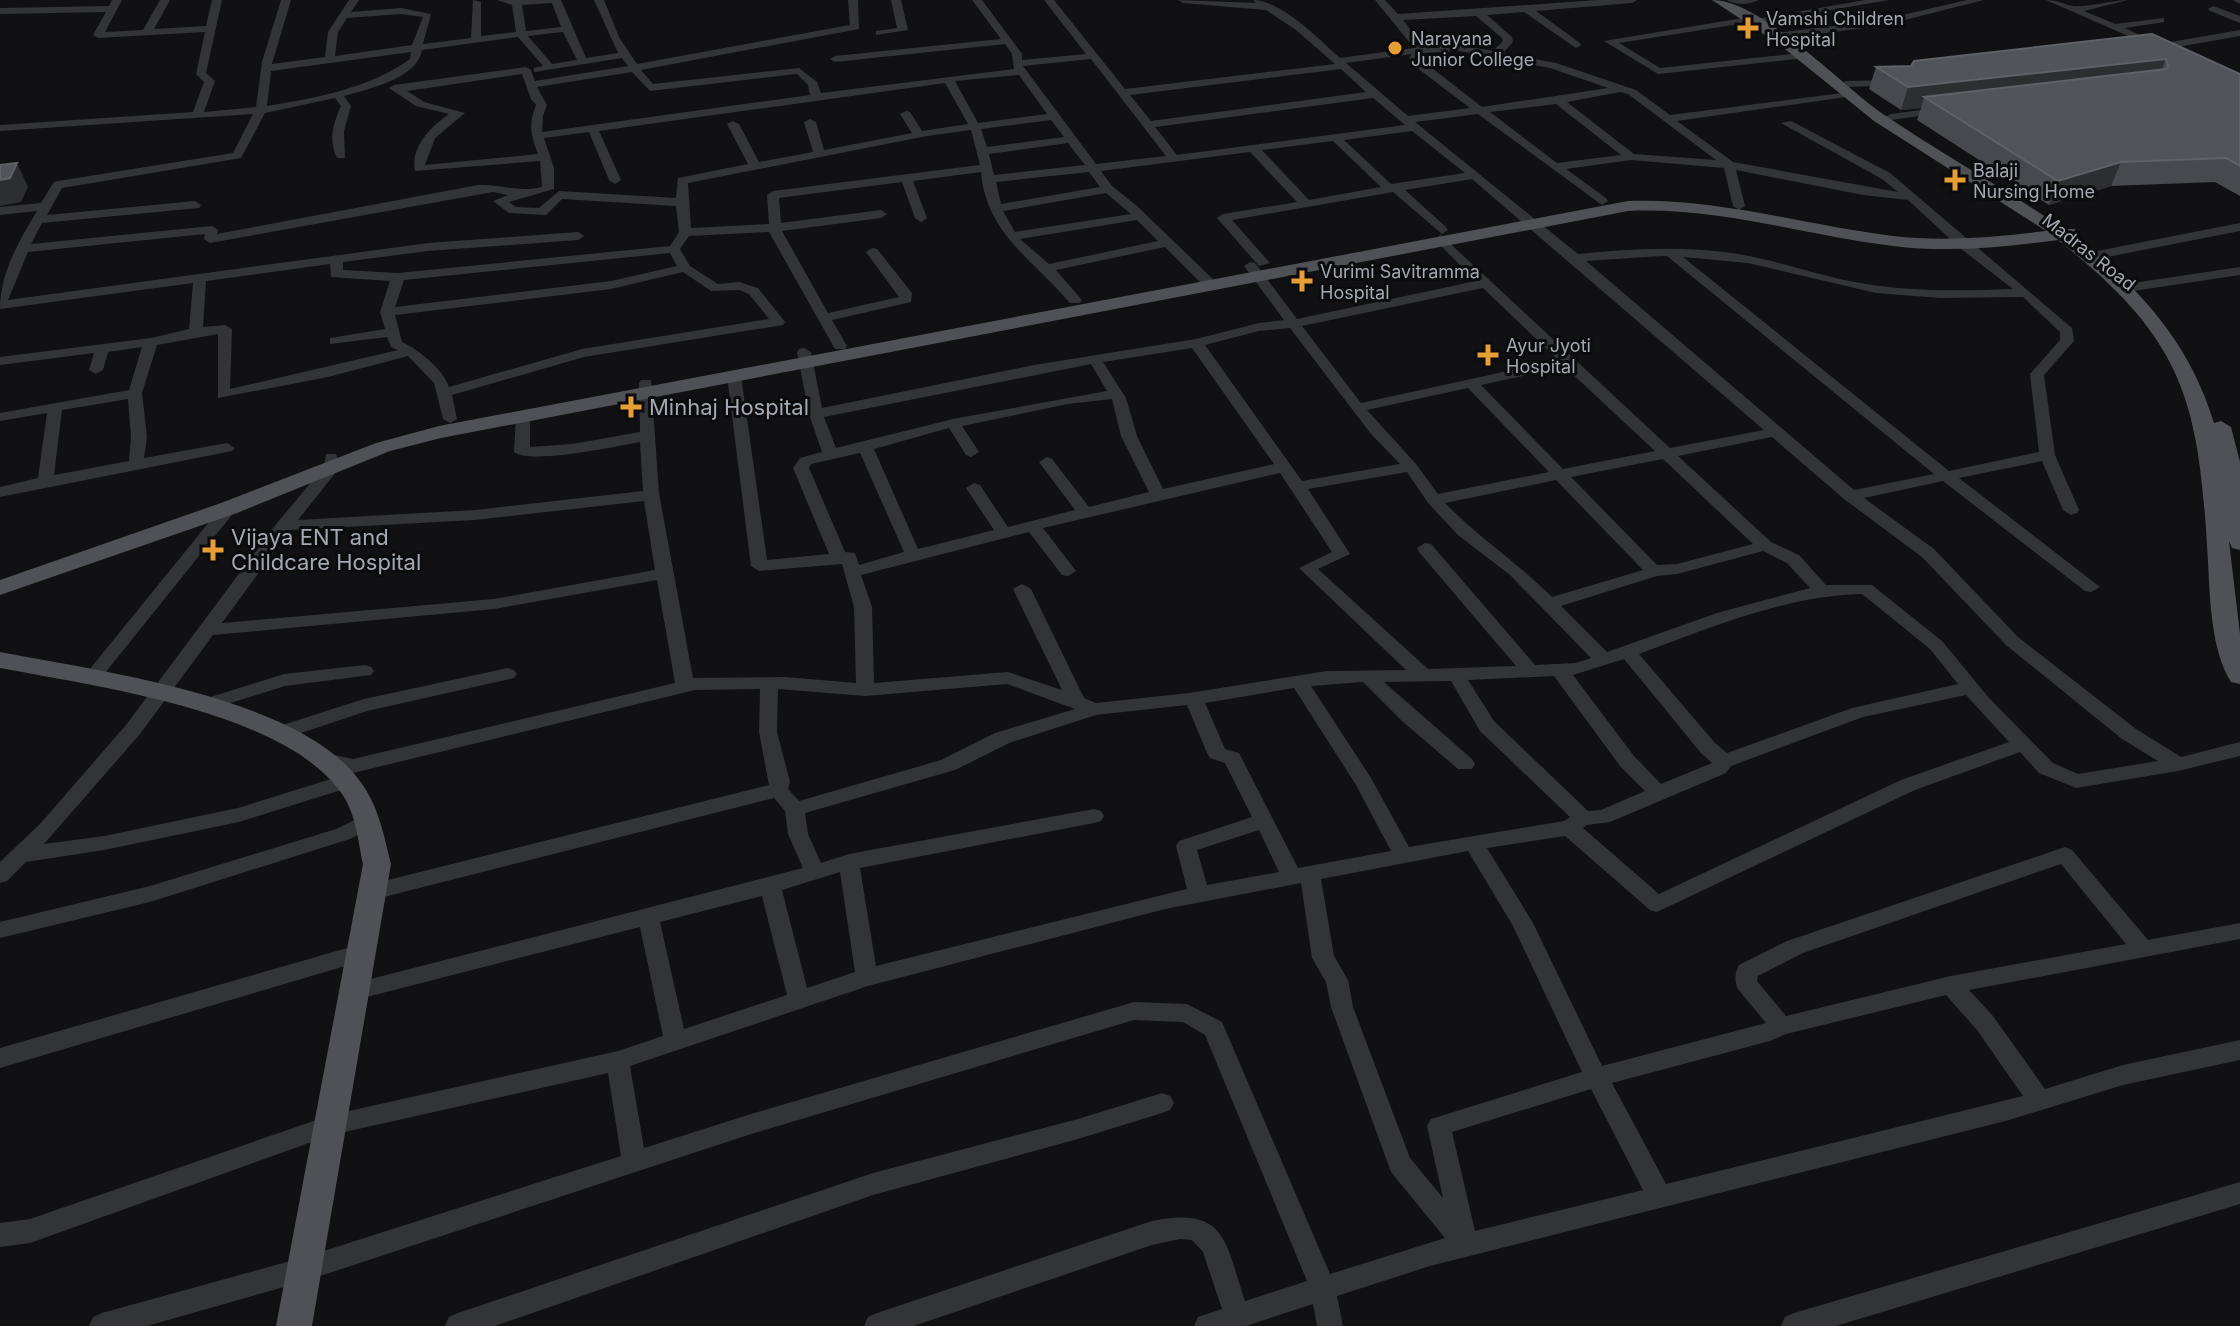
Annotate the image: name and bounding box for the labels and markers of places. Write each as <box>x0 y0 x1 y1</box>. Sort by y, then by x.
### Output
place label: Vamshi Children Hospital <box>1766 8 1904 50</box>
marker: Vamshi Children Hospital <box>1737 17 1759 39</box>
place label: Narayana Junior College <box>1411 28 1534 70</box>
marker: Narayana Junior College <box>1386 39 1404 57</box>
place label: Balaji Nursing Home <box>1973 160 2095 202</box>
marker: Balaji Nursing Home <box>1944 169 1966 191</box>
place label: Vurimi Savitramma Hospital <box>1320 261 1480 303</box>
marker: Vurimi Savitramma Hospital <box>1291 270 1313 292</box>
place label: Ayur Jyoti Hospital <box>1506 335 1591 377</box>
marker: Ayur Jyoti Hospital <box>1477 344 1499 366</box>
place label: Minhaj Hospital <box>649 394 809 420</box>
marker: Minhaj Hospital <box>620 396 642 418</box>
place label: Vijaya ENT and Childcare Hospital <box>231 524 421 575</box>
marker: Vijaya ENT and Childcare Hospital <box>202 539 224 561</box>

